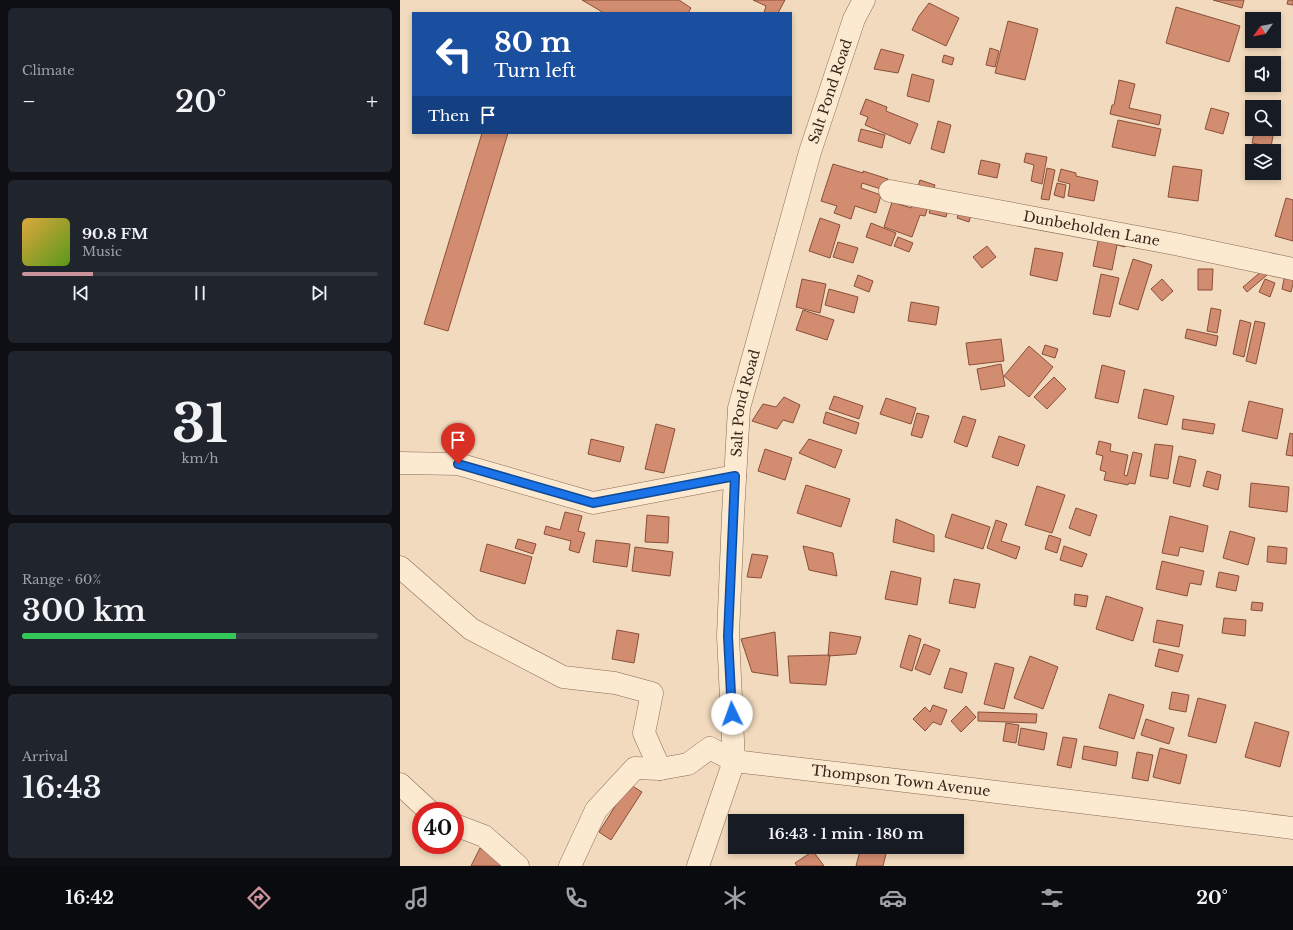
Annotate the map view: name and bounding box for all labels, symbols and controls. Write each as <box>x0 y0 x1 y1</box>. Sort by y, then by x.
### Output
north arrow <box>1245 12 1281 48</box>
map controls <box>1245 12 1281 180</box>
text: 80 m <box>494 25 571 60</box>
icon: left <box>428 28 480 80</box>
street label: Salt Pond Road <box>804 36 856 146</box>
button: sound <box>1245 56 1281 92</box>
text: Turn left <box>494 60 576 82</box>
text: Climate <box>22 62 75 79</box>
text: 20° <box>175 83 227 120</box>
text: − <box>22 88 36 115</box>
text: + <box>366 88 378 115</box>
button: search <box>1245 100 1281 136</box>
icon: arrive <box>477 104 499 126</box>
text: Then <box>428 106 469 125</box>
button: layers <box>1245 144 1281 180</box>
street label: Dunbeholden Lane <box>1022 207 1161 250</box>
text: 90.8 FM <box>82 224 148 243</box>
text: Music <box>82 243 122 260</box>
icon: previous <box>70 282 92 304</box>
icon: pause <box>189 282 211 304</box>
icon: next <box>308 282 330 304</box>
street label: Salt Pond Road <box>727 347 764 458</box>
text: 31 <box>172 392 228 456</box>
pin <box>441 423 475 464</box>
icon: arrive <box>447 429 469 451</box>
text: km/h <box>182 450 218 467</box>
text: Range · 60% <box>22 571 101 588</box>
text: 300 km <box>22 592 146 629</box>
position arrow <box>711 693 753 735</box>
text: Arrival <box>22 748 68 765</box>
street label: Thompson Town Avenue <box>810 761 991 800</box>
text: 16:43 <box>22 769 102 806</box>
speed limit sign: 40 <box>412 802 464 854</box>
text: 16:43 · 1 min · 180 m <box>768 824 924 843</box>
icon: directions <box>245 884 273 912</box>
icon: music <box>403 884 431 912</box>
icon: phone <box>562 884 590 912</box>
icon: climate <box>721 884 749 912</box>
icon: car <box>879 884 907 912</box>
icon: filters <box>1038 884 1066 912</box>
text: 16:42 <box>65 887 114 909</box>
text: 20° <box>1196 887 1228 909</box>

